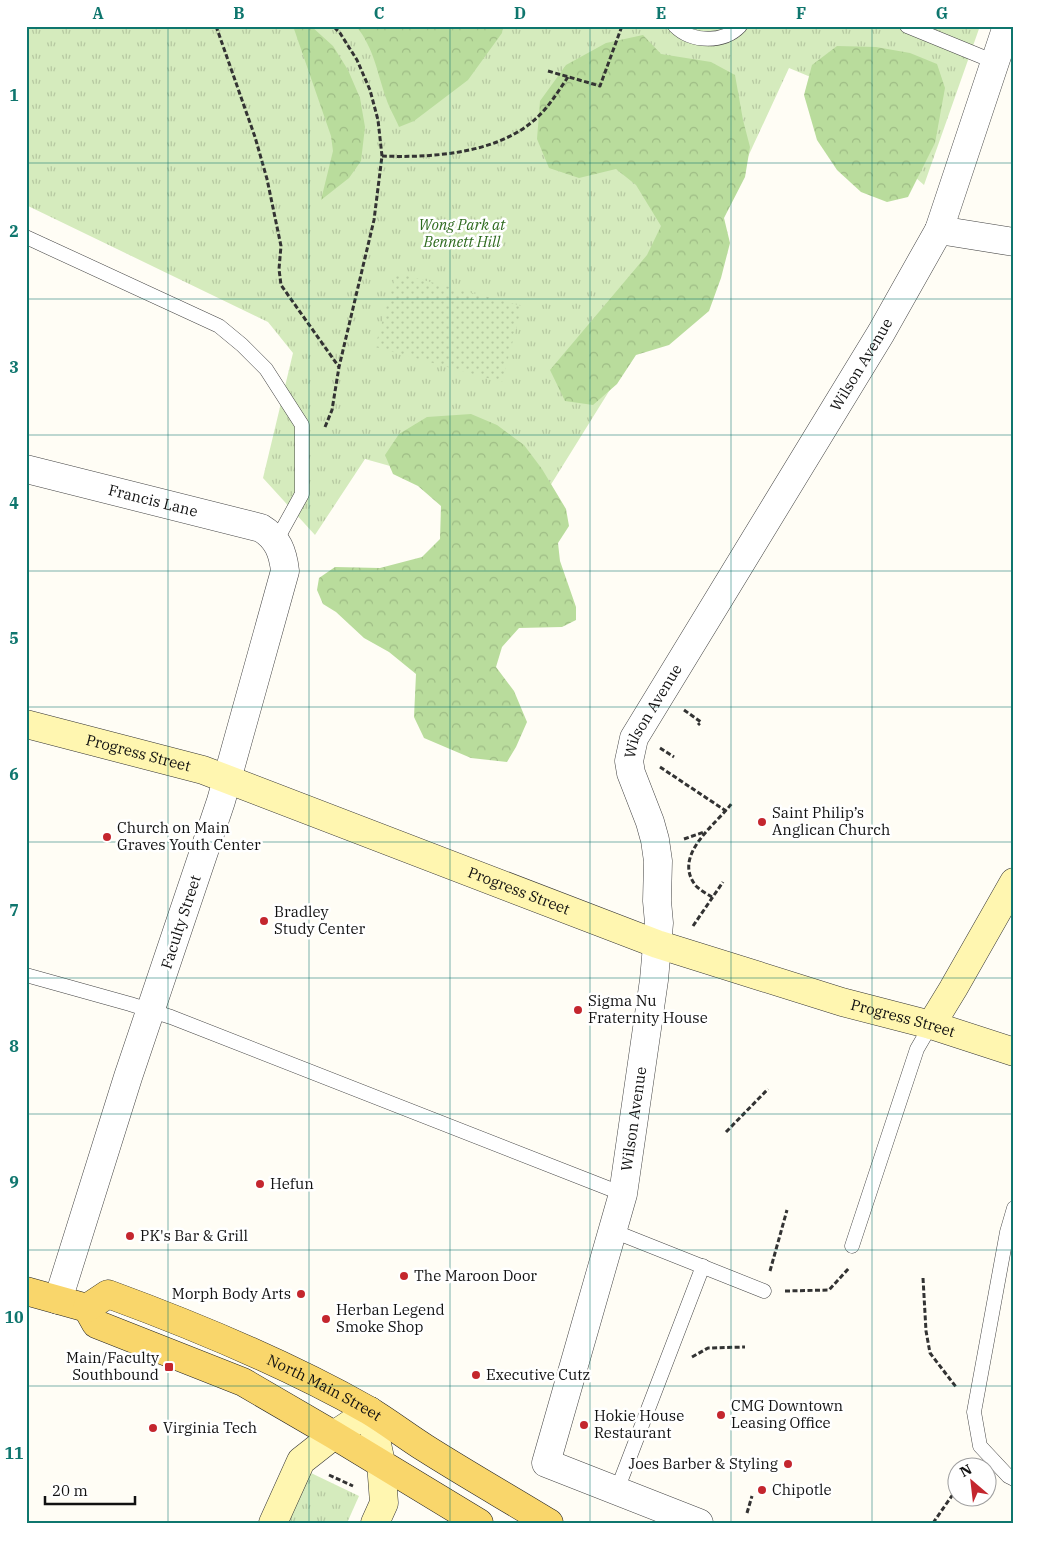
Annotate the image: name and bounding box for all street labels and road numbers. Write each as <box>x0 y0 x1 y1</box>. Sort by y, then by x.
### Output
street label: Wilson Avenue <box>826 315 896 414</box>
street label: Francis Lane <box>106 480 200 521</box>
street label: Wilson Avenue <box>620 660 686 760</box>
street label: Progress Street <box>84 730 193 775</box>
street label: Progress Street <box>465 862 572 919</box>
street label: Faculty Street <box>156 873 205 971</box>
street label: Progress Street <box>849 995 958 1041</box>
street label: Wilson Avenue <box>616 1065 650 1172</box>
street label: North Main Street <box>264 1350 385 1425</box>

